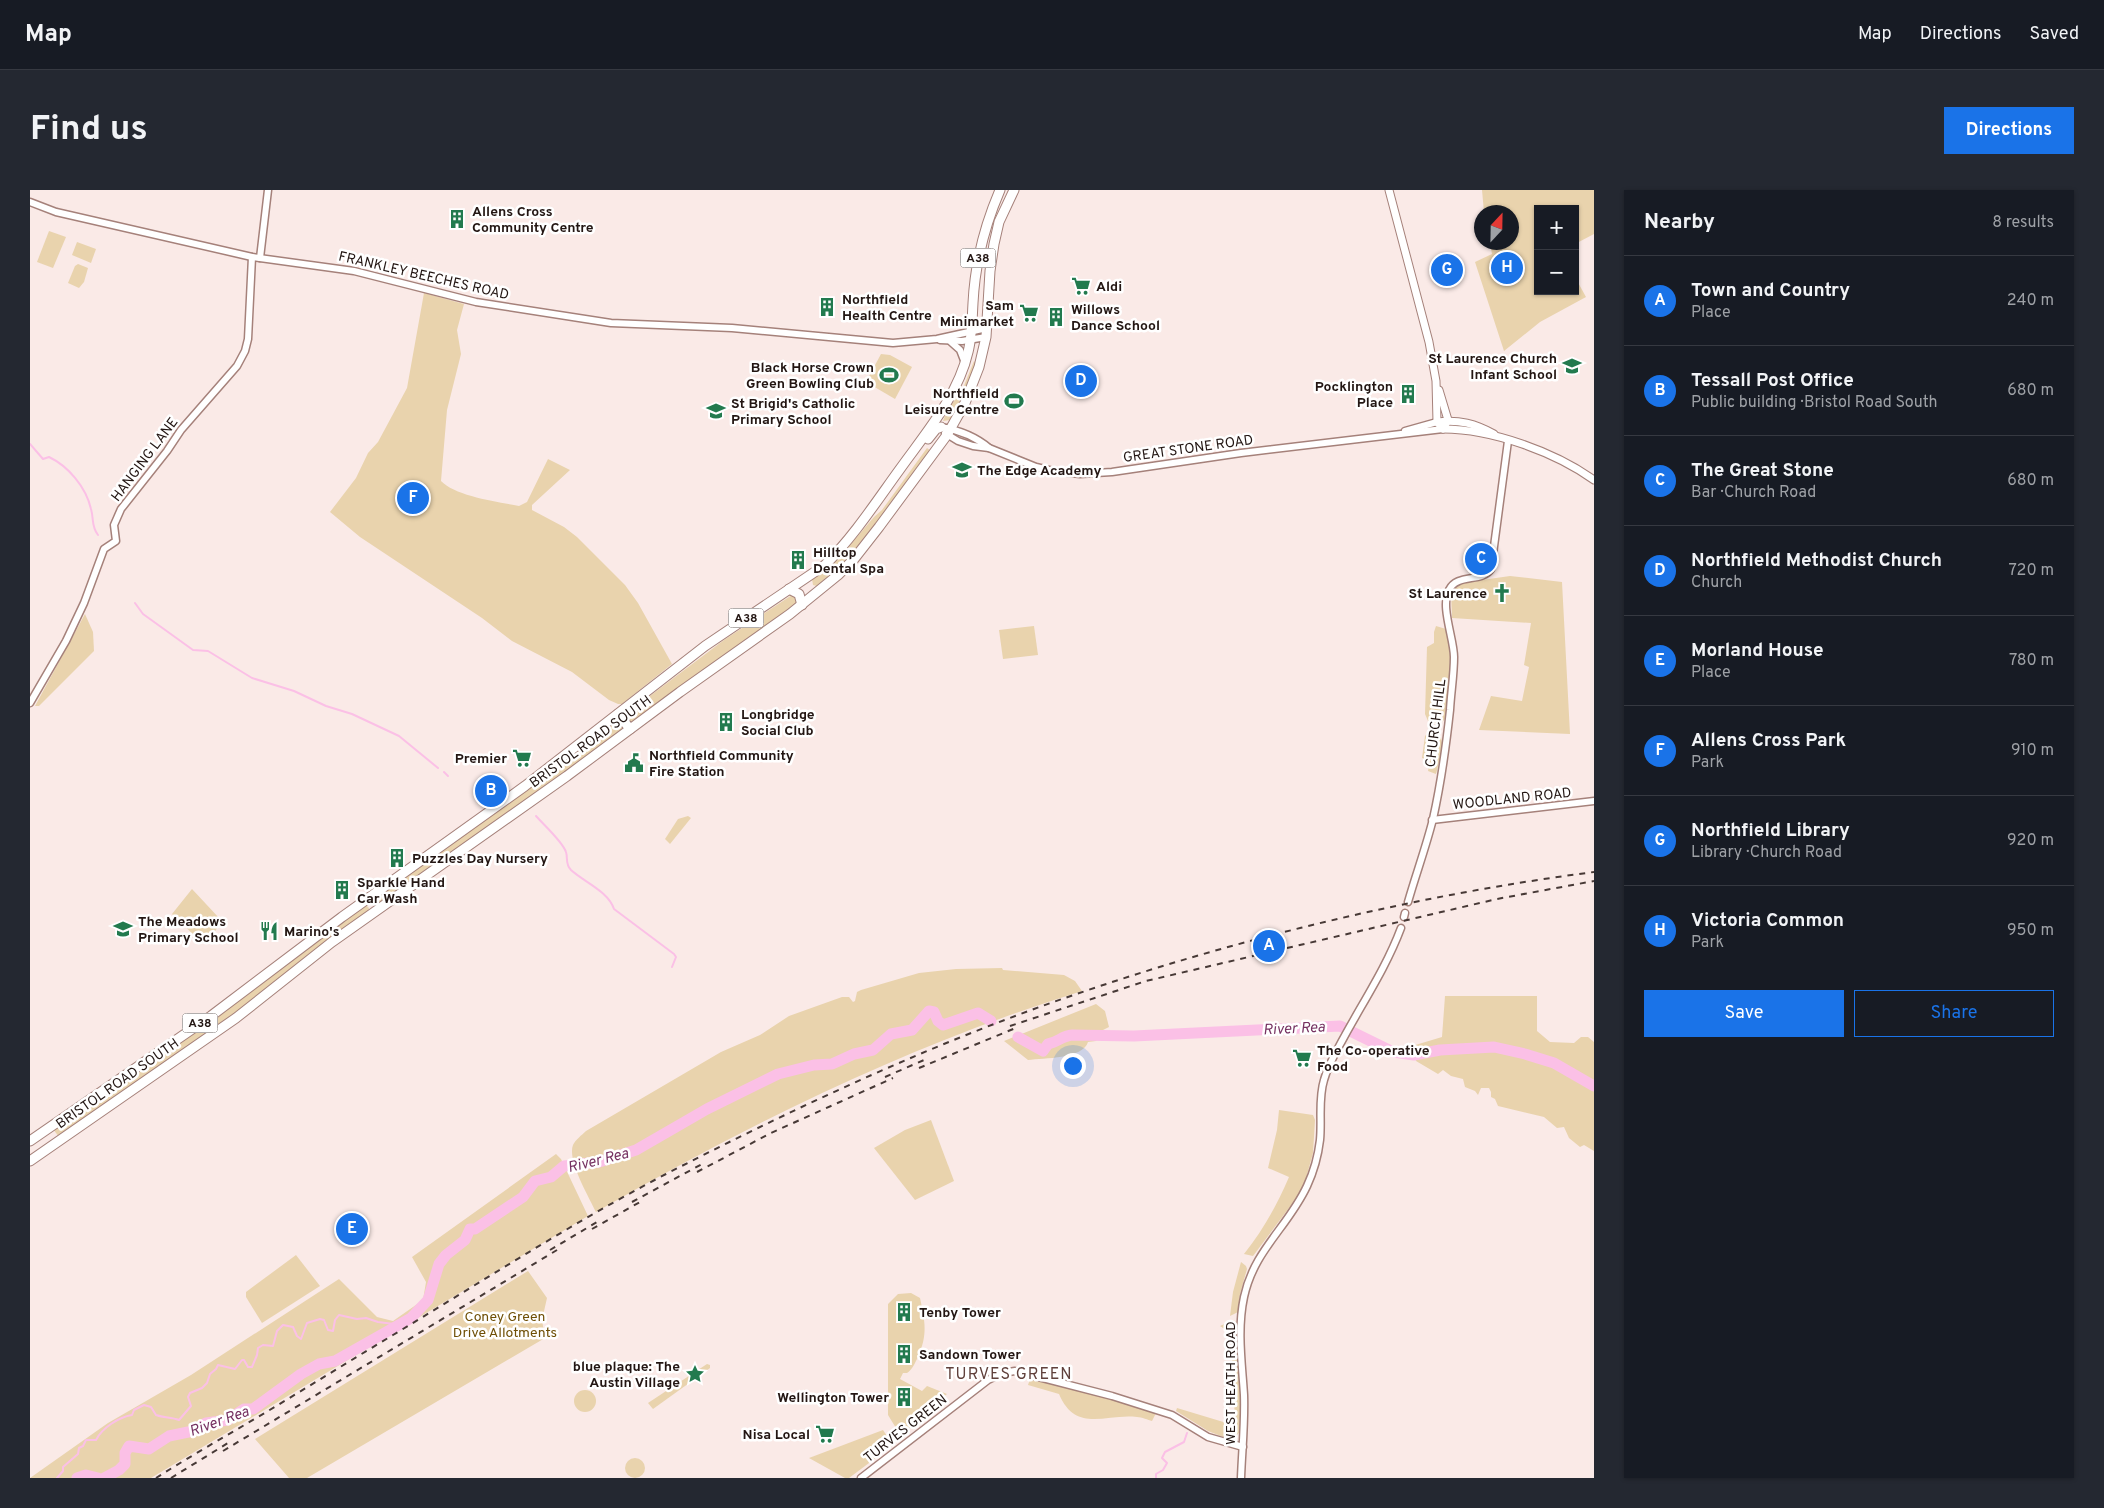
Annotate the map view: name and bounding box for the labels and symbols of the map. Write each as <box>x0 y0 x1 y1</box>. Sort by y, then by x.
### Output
place label: Allens Cross Community Centre <box>472 204 594 237</box>
north arrow <box>1474 205 1519 250</box>
building icon: Allens Cross Community Centre <box>446 208 468 230</box>
road number: A38 <box>960 248 996 268</box>
street label: FRANKLEY BEECHES ROAD <box>337 249 511 304</box>
pin: H <box>1491 249 1523 287</box>
pin: G <box>1431 251 1463 289</box>
supermarket icon: Aldi <box>1070 275 1092 297</box>
place label: Aldi <box>1096 279 1122 296</box>
place label: Northfield Health Centre <box>842 292 932 325</box>
building icon: Northfield Health Centre <box>816 296 838 318</box>
place label: Sam Minimarket <box>940 298 1014 331</box>
supermarket icon: Sam Minimarket <box>1018 302 1040 324</box>
place label: Willows Dance School <box>1071 302 1160 335</box>
building icon: Willows Dance School <box>1045 306 1067 328</box>
place label: St Laurence Church Infant School <box>1428 351 1557 384</box>
school or university icon: St Laurence Church Infant School <box>1561 355 1583 377</box>
place label: Black Horse Crown Green Bowling Club <box>746 360 874 393</box>
pin: D <box>1065 362 1097 400</box>
sports icon: Black Horse Crown Green Bowling Club <box>878 364 900 386</box>
place label: Pocklington Place <box>1315 379 1393 412</box>
building icon: Pocklington Place <box>1397 383 1419 405</box>
place label: Northfield Leisure Centre <box>904 386 999 419</box>
sports icon: Northfield Leisure Centre <box>1003 390 1025 412</box>
place label: St Brigid's Catholic Primary School <box>731 396 855 429</box>
school or university icon: St Brigid's Catholic Primary School <box>705 400 727 422</box>
street label: HANGING LANE <box>108 415 182 505</box>
street label: GREAT STONE ROAD <box>1122 432 1254 467</box>
school or university icon: The Edge Academy <box>951 459 973 481</box>
place label: The Edge Academy <box>977 463 1101 480</box>
pin: F <box>397 479 429 517</box>
pin: C <box>1465 540 1497 578</box>
place label: Hilltop Dental Spa <box>813 545 884 578</box>
building icon: Hilltop Dental Spa <box>787 549 809 571</box>
church icon: St Laurence <box>1491 582 1513 604</box>
place label: St Laurence <box>1409 586 1487 603</box>
road number: A38 <box>728 608 764 628</box>
street label: CHURCH HILL <box>1423 678 1450 768</box>
street label: BRISTOL ROAD SOUTH <box>527 692 655 792</box>
place label: Longbridge Social Club <box>741 707 815 740</box>
building icon: Longbridge Social Club <box>715 711 737 733</box>
supermarket icon: Premier <box>511 747 533 769</box>
place label: Northfield Community Fire Station <box>649 748 794 781</box>
place label: Premier <box>455 751 507 768</box>
public building icon: Northfield Community Fire Station <box>623 752 645 774</box>
pin: B <box>475 772 507 810</box>
street label: WOODLAND ROAD <box>1452 785 1572 814</box>
building icon: Puzzles Day Nursery <box>386 847 408 869</box>
place label: Puzzles Day Nursery <box>412 851 548 868</box>
place label: Sparkle Hand Car Wash <box>357 875 445 908</box>
building icon: Sparkle Hand Car Wash <box>331 879 353 901</box>
place label: The Meadows Primary School <box>138 914 239 947</box>
school or university icon: The Meadows Primary School <box>112 918 134 940</box>
restaurant icon: Marino's <box>258 920 280 942</box>
place label: Marino's <box>284 924 340 941</box>
pin: A <box>1253 927 1285 965</box>
road number: A38 <box>182 1014 218 1032</box>
water label: River Rea <box>1263 1018 1326 1041</box>
street label: BRISTOL ROAD SOUTH <box>53 1035 183 1133</box>
place label: The Co-operative Food <box>1317 1043 1430 1076</box>
supermarket icon: The Co-operative Food <box>1291 1047 1313 1069</box>
your location <box>1060 1053 1086 1079</box>
water label: River Rea <box>566 1145 631 1178</box>
pin: E <box>336 1210 368 1248</box>
building icon: Tenby Tower <box>893 1301 915 1323</box>
place label: Tenby Tower <box>919 1305 1001 1322</box>
park label: Coney Green Drive Allotments <box>453 1309 557 1342</box>
street label: WEST HEATH ROAD <box>1223 1321 1240 1445</box>
building icon: Sandown Tower <box>893 1343 915 1365</box>
place label: Sandown Tower <box>919 1347 1021 1364</box>
place label: blue plaque: The Austin Village <box>573 1359 680 1392</box>
place icon: blue plaque: The Austin Village <box>684 1363 706 1385</box>
district label: TURVES GREEN <box>945 1365 1073 1385</box>
building icon: Wellington Tower <box>893 1386 915 1408</box>
place label: Wellington Tower <box>777 1390 889 1407</box>
street label: TURVES GREEN <box>861 1391 951 1467</box>
water label: River Rea <box>187 1403 252 1442</box>
supermarket icon: Nisa Local <box>814 1423 836 1445</box>
place label: Nisa Local <box>743 1427 810 1444</box>

